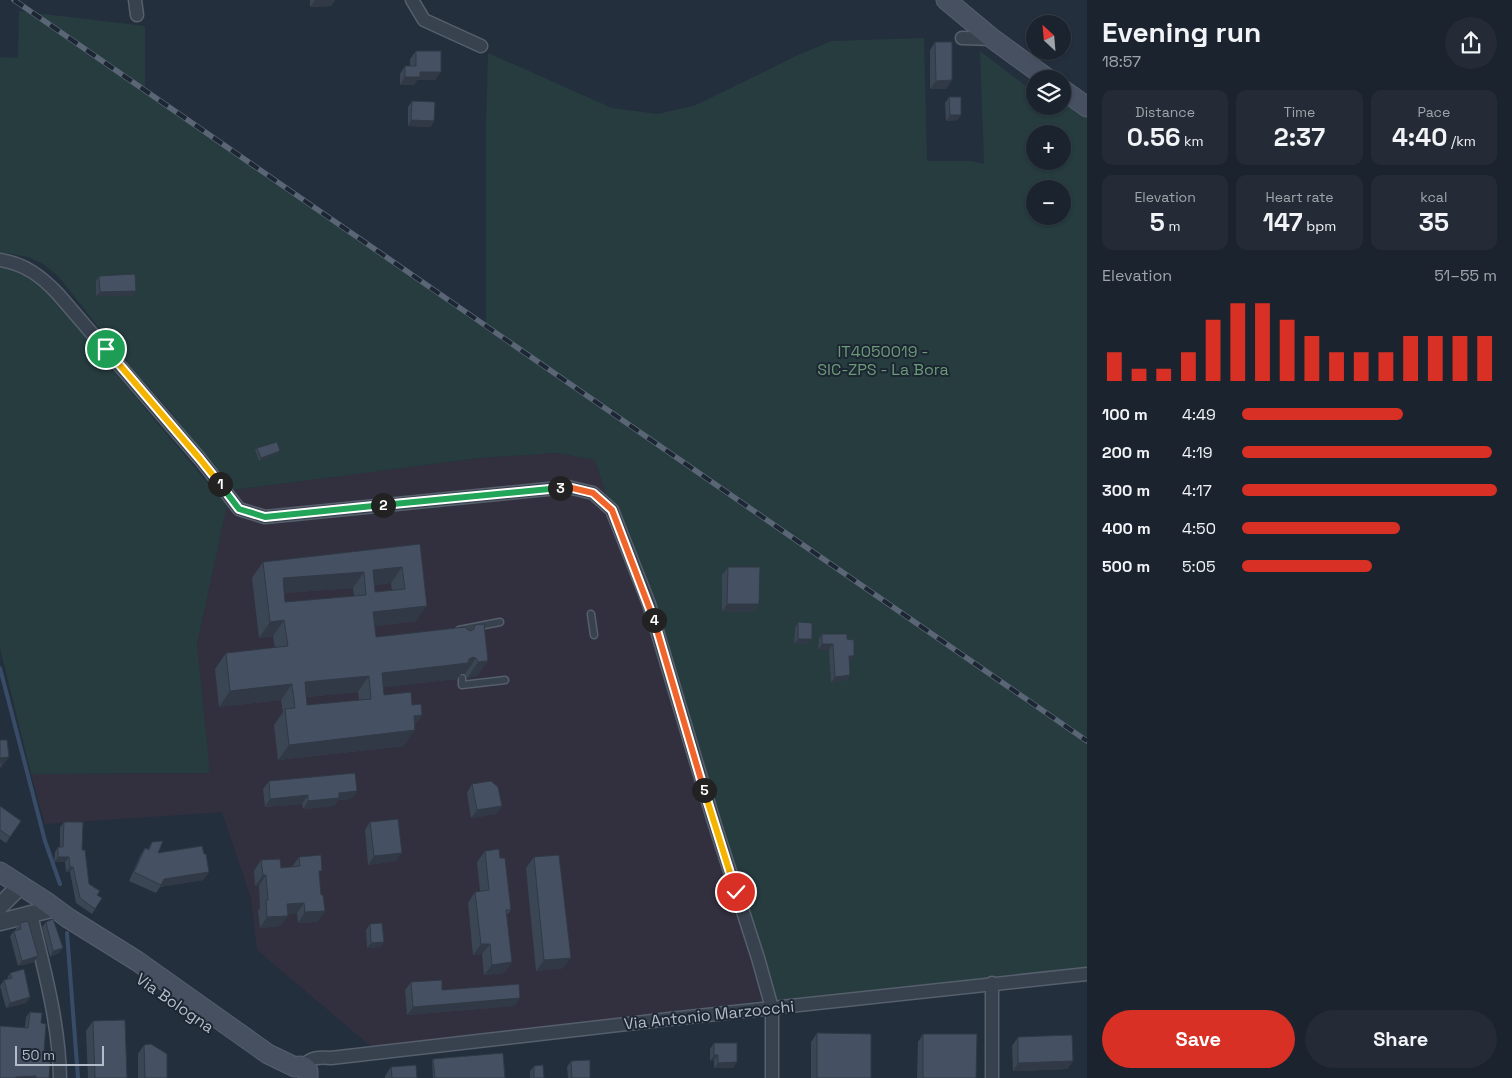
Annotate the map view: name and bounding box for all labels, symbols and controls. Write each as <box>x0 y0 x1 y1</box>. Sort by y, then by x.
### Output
text: Evening run <box>1102 14 1261 50</box>
north arrow <box>1026 15 1071 60</box>
map controls <box>1026 15 1071 225</box>
button: share <box>1445 17 1497 69</box>
text: 18:57 <box>1102 51 1141 72</box>
button: layers <box>1026 70 1071 115</box>
text: Distance <box>1135 103 1195 121</box>
text: Time <box>1284 103 1315 121</box>
text: Pace <box>1417 103 1450 121</box>
text: 0.56 <box>1127 121 1180 153</box>
text: 2:37 <box>1274 121 1325 153</box>
text: 4:40 <box>1392 121 1447 153</box>
button: + <box>1026 125 1071 170</box>
text: km <box>1180 132 1204 150</box>
text: /km <box>1447 132 1476 150</box>
button: − <box>1026 180 1071 225</box>
text: Elevation <box>1134 188 1196 206</box>
text: Heart rate <box>1266 188 1333 206</box>
text: kcal <box>1420 188 1447 206</box>
text: 5 <box>1150 206 1165 238</box>
text: 147 <box>1263 206 1303 238</box>
text: 35 <box>1419 206 1449 238</box>
text: m <box>1165 217 1180 235</box>
text: bpm <box>1303 217 1336 235</box>
text: Elevation <box>1102 265 1172 286</box>
text: 51–55 m <box>1434 265 1497 286</box>
pin <box>85 328 127 370</box>
icon: arrive <box>92 335 120 363</box>
park label: IT4050019 - SIC-ZPS - La Bora <box>817 341 949 380</box>
text: 100 m <box>1102 404 1148 425</box>
text: 4:49 <box>1182 404 1216 425</box>
text: 200 m <box>1102 442 1150 463</box>
text: 4:19 <box>1182 442 1213 463</box>
pin: 1 <box>208 472 232 496</box>
text: 1 <box>217 475 224 493</box>
pin: 3 <box>548 476 572 500</box>
text: 3 <box>556 479 565 497</box>
text: 300 m <box>1102 480 1150 501</box>
text: 4:17 <box>1182 480 1212 501</box>
pin: 2 <box>370 492 396 518</box>
text: 2 <box>379 496 388 514</box>
text: 400 m <box>1102 518 1151 539</box>
text: 4:50 <box>1182 518 1216 539</box>
text: 500 m <box>1102 556 1150 577</box>
text: 5:05 <box>1182 556 1215 577</box>
pin: 4 <box>642 608 666 632</box>
text: 4 <box>650 611 659 629</box>
pin: 5 <box>692 778 716 802</box>
text: 5 <box>700 781 709 799</box>
pin <box>715 871 757 913</box>
icon: check <box>722 878 750 906</box>
street label: Via Bologna <box>132 968 218 1038</box>
street label: Via Antonio Marzocchi <box>623 996 795 1034</box>
button: Save <box>1102 1010 1295 1068</box>
button: Share <box>1305 1010 1497 1068</box>
scale bar <box>15 1043 104 1066</box>
text: 50 m <box>22 1046 55 1064</box>

